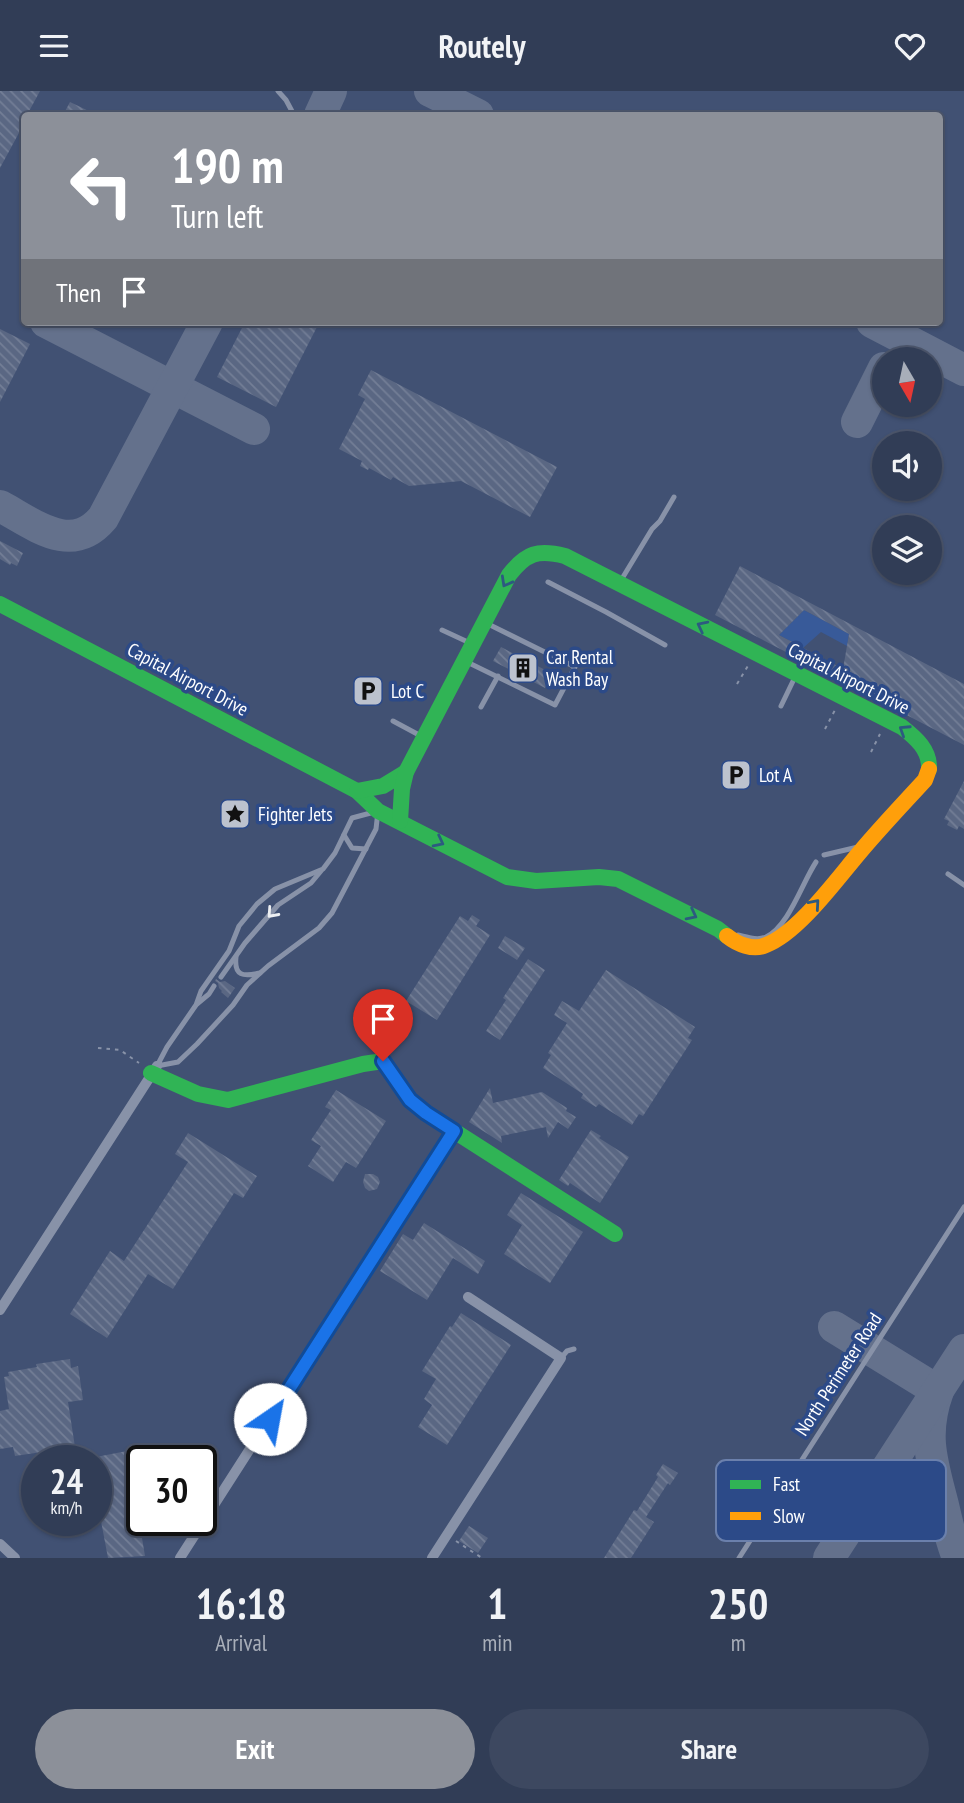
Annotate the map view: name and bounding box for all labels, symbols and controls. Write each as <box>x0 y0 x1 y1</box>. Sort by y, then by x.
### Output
text: Routely <box>439 25 525 67</box>
icon: menu <box>35 27 73 65</box>
icon: heart <box>891 27 929 65</box>
text: 190 m <box>171 133 284 197</box>
icon: left <box>56 140 147 231</box>
text: Turn left <box>171 195 263 237</box>
icon: arrive <box>115 273 153 311</box>
text: Then <box>56 276 101 309</box>
north arrow <box>872 347 942 417</box>
map controls <box>872 347 942 585</box>
button: sound <box>872 431 942 501</box>
button: layers <box>872 515 942 585</box>
one-way arrow <box>500 575 514 588</box>
one-way arrow <box>697 620 709 634</box>
street label: Capital Airport Drive <box>123 637 253 721</box>
street label: Capital Airport Drive <box>784 637 914 719</box>
place label: Car Rental Wash Bay <box>546 645 614 691</box>
building icon: Car Rental Wash Bay <box>506 651 540 685</box>
parking icon: Lot C <box>351 674 385 708</box>
place label: Lot C <box>391 679 425 703</box>
one-way arrow <box>899 725 912 738</box>
parking icon: Lot A <box>719 758 753 792</box>
place label: Lot A <box>759 763 792 787</box>
place icon: Fighter Jets <box>218 797 252 831</box>
place label: Fighter Jets <box>258 802 333 826</box>
one-way arrow <box>432 834 444 847</box>
one-way arrow <box>807 899 819 912</box>
one-way arrow <box>268 905 280 918</box>
one-way arrow <box>685 907 697 921</box>
pin <box>353 989 413 1061</box>
icon: arrive <box>364 1000 402 1038</box>
street label: North Perimeter Road <box>789 1308 887 1440</box>
position arrow <box>233 1382 307 1456</box>
speed limit sign: 30 <box>126 1445 217 1536</box>
text: 24 <box>50 1458 83 1504</box>
legend <box>716 1460 946 1541</box>
text: Fast <box>773 1472 801 1496</box>
text: km/h <box>51 1496 82 1519</box>
text: Slow <box>773 1504 806 1528</box>
text: 16:18 <box>196 1576 287 1631</box>
text: 1 <box>487 1576 507 1631</box>
text: 250 <box>708 1576 768 1631</box>
text: Arrival <box>215 1628 267 1657</box>
text: min <box>482 1628 512 1657</box>
text: m <box>731 1628 746 1657</box>
button: Exit <box>35 1709 475 1789</box>
button: Share <box>489 1709 929 1789</box>

